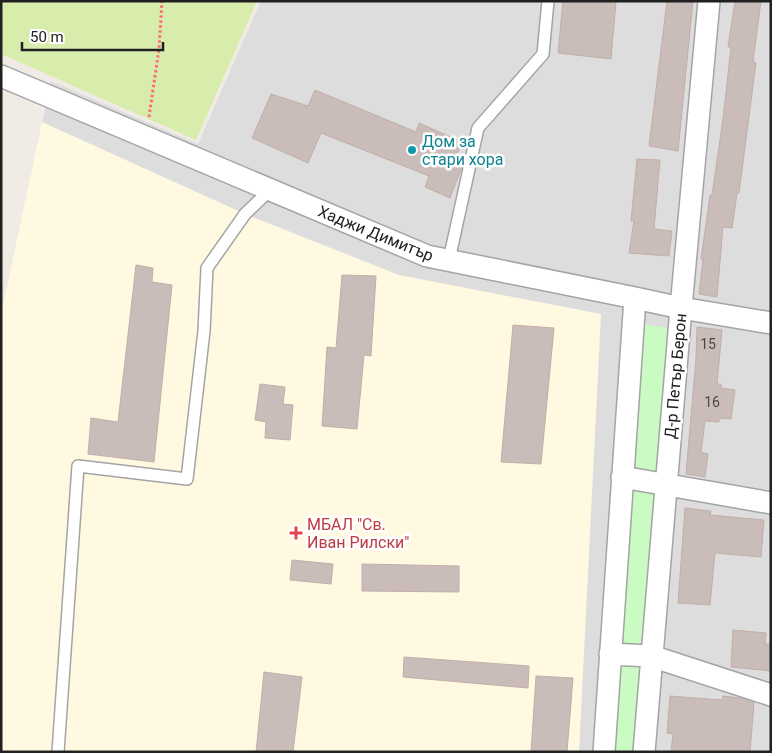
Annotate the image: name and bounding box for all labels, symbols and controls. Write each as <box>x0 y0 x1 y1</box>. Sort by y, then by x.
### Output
scale bar <box>22 20 164 52</box>
text: 50 m <box>30 28 64 46</box>
place label: Дом за стари хора <box>422 132 503 169</box>
marker: Дом за стари хора <box>406 144 418 156</box>
street label: Хаджи Димитър <box>315 202 436 265</box>
street label: Д-р Петър Берон <box>661 313 690 439</box>
house number: 15 <box>700 336 716 352</box>
house number: 16 <box>704 394 720 410</box>
place label: МБАЛ "Св. Иван Рилски" <box>307 515 409 552</box>
marker: МБАЛ "Св. Иван Рилски" <box>289 526 303 540</box>

